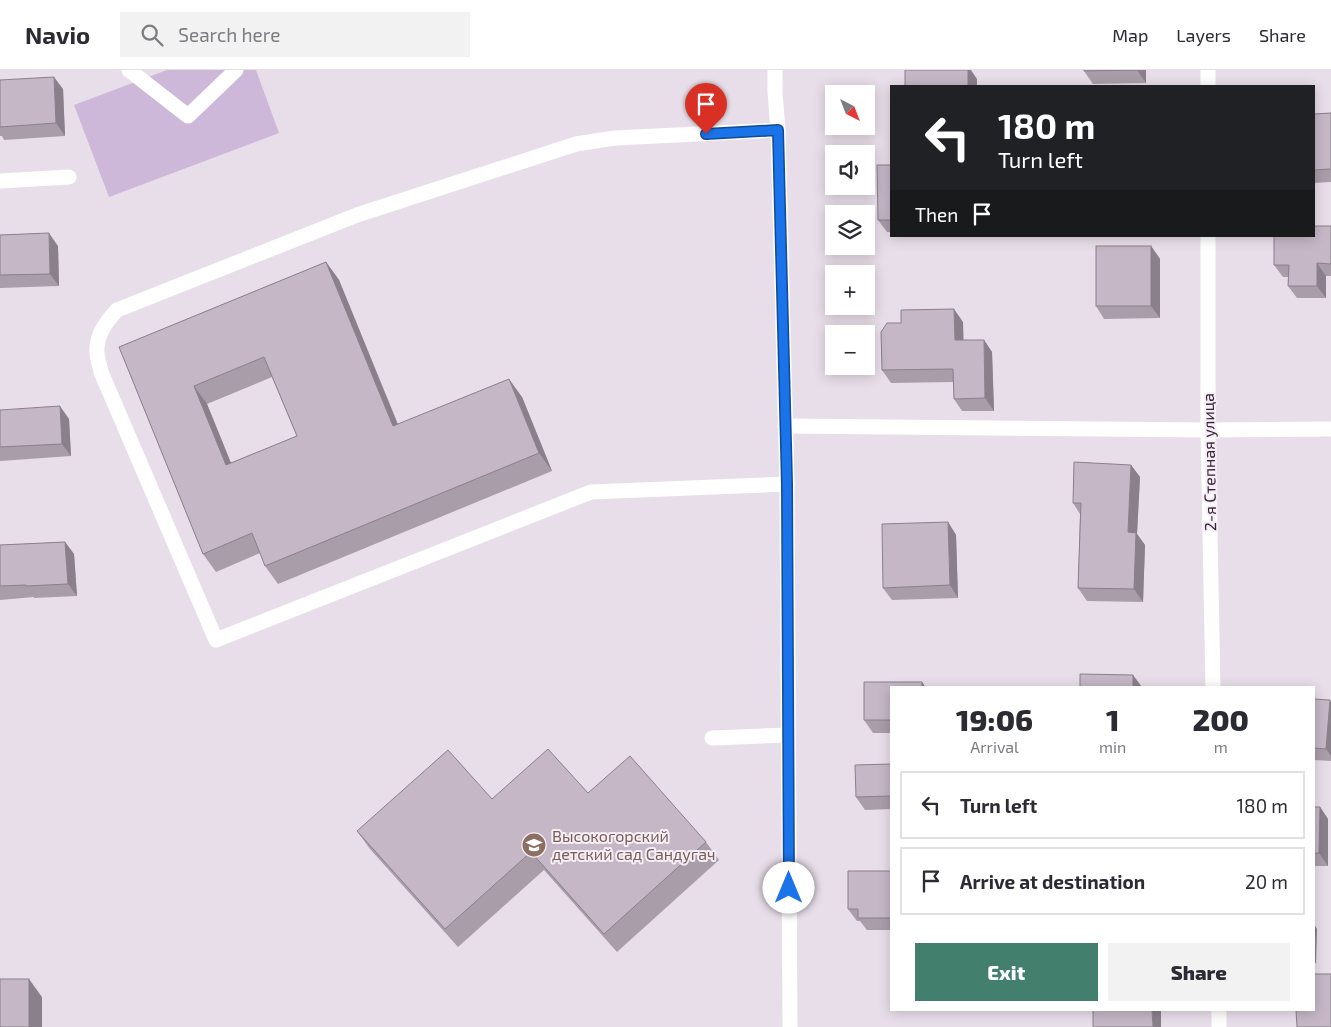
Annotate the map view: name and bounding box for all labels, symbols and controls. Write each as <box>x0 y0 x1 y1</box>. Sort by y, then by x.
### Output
search box <box>120 12 470 57</box>
text: Navio <box>25 20 90 49</box>
icon: search <box>138 21 166 49</box>
text: Search here <box>178 23 280 46</box>
text: Map <box>1112 24 1148 46</box>
text: Layers <box>1176 24 1231 46</box>
text: Share <box>1259 24 1306 46</box>
pin <box>685 83 727 134</box>
north arrow <box>825 85 875 135</box>
map controls <box>825 85 875 375</box>
icon: arrive <box>692 90 720 118</box>
text: 180 m <box>998 104 1095 146</box>
icon: left <box>915 105 980 170</box>
button: sound <box>825 145 875 195</box>
text: Turn left <box>998 146 1083 172</box>
icon: arrive <box>968 200 996 228</box>
text: Then <box>915 203 958 226</box>
button: layers <box>825 205 875 255</box>
button: + <box>825 265 875 315</box>
button: − <box>825 325 875 375</box>
street label: 2-я Степная улица <box>1198 393 1220 531</box>
text: 19:06 <box>956 701 1033 737</box>
text: 1 <box>1106 701 1119 737</box>
text: 200 <box>1192 701 1249 737</box>
text: Arrival <box>970 737 1019 756</box>
text: min <box>1099 737 1126 756</box>
text: m <box>1214 737 1228 756</box>
icon: left <box>917 791 945 819</box>
text: Turn left <box>960 794 1037 817</box>
text: 180 m <box>1237 794 1288 817</box>
place label: Высокогорский детский сад Сандугач <box>552 826 716 864</box>
school or university icon: Высокогорский детский сад Сандугач <box>521 832 547 858</box>
position arrow <box>762 861 814 913</box>
icon: arrive <box>917 867 945 895</box>
text: Arrive at destination <box>960 870 1145 893</box>
text: 20 m <box>1245 870 1288 893</box>
button: Exit <box>915 943 1098 1001</box>
button: Share <box>1108 943 1290 1001</box>

